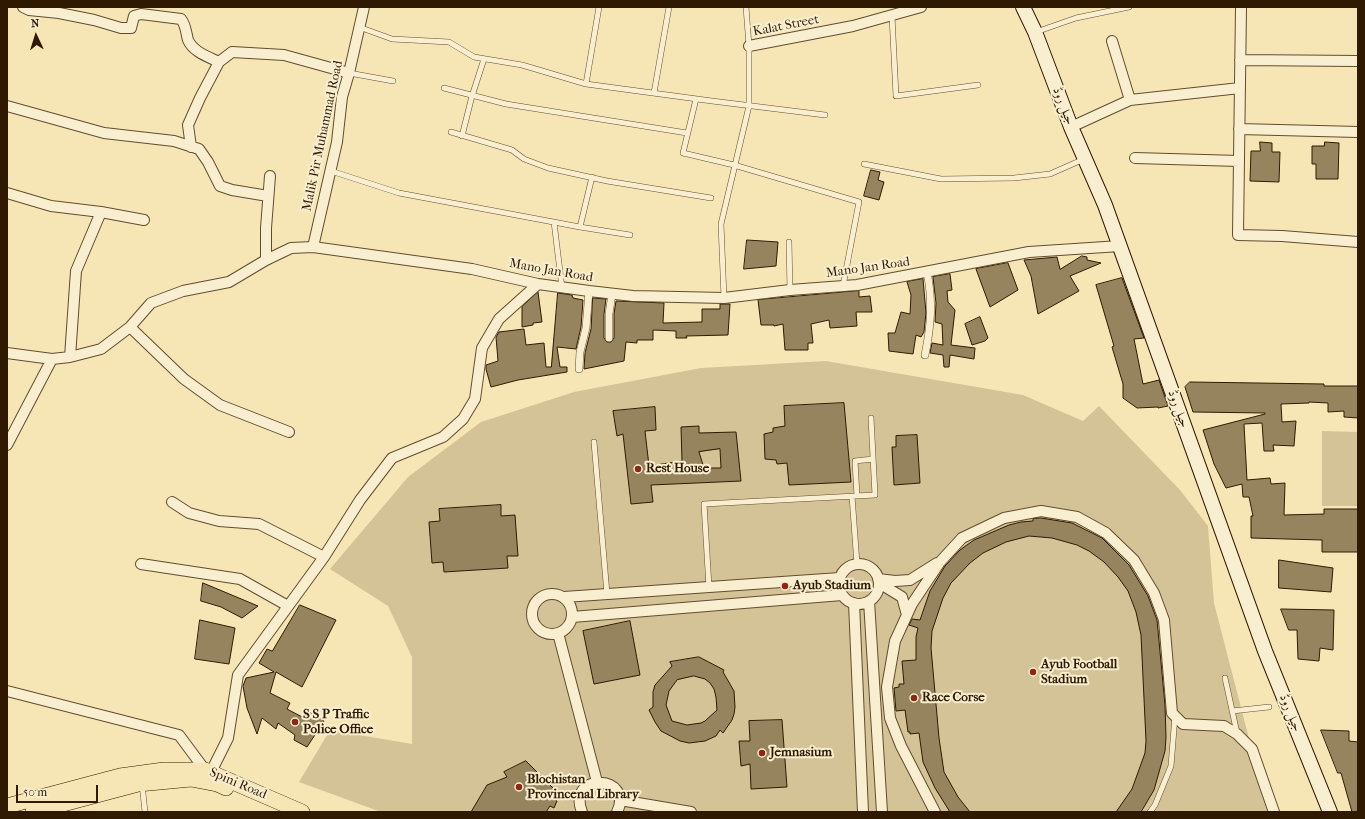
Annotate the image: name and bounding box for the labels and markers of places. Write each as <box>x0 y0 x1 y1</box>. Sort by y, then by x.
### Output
place label: Rest House <box>646 461 709 477</box>
marker: Rest House <box>633 464 643 474</box>
place label: Ayub Stadium <box>793 578 871 594</box>
marker: Ayub Stadium <box>780 581 790 591</box>
place label: Ayub Football Stadium <box>1041 657 1117 688</box>
marker: Ayub Football Stadium <box>1028 667 1038 677</box>
place label: Race Corse <box>922 690 985 706</box>
marker: Race Corse <box>909 693 919 703</box>
place label: S S P Traffic Police Office <box>303 707 373 738</box>
marker: S S P Traffic Police Office <box>290 717 300 727</box>
place label: Jemnasium <box>770 745 832 761</box>
marker: Jemnasium <box>757 748 767 758</box>
place label: Blochistan Provincenal Library <box>527 772 639 803</box>
marker: Blochistan Provincenal Library <box>514 782 524 792</box>

